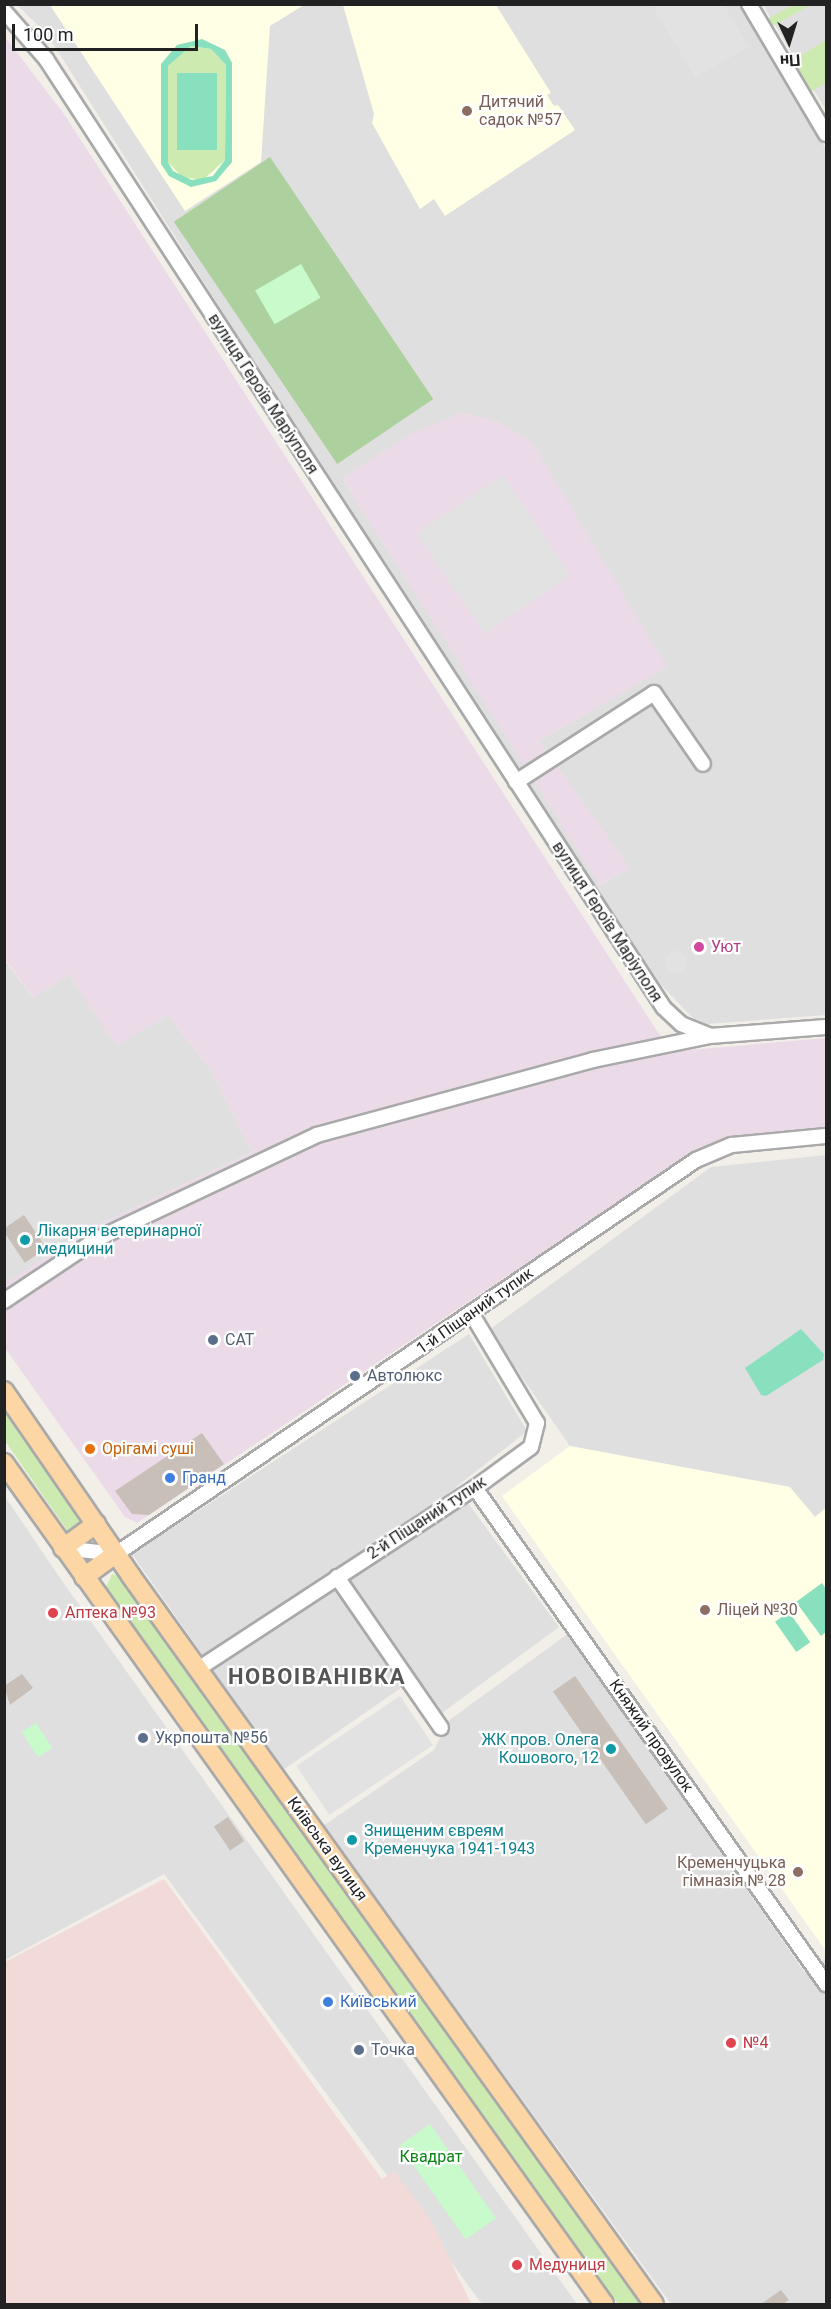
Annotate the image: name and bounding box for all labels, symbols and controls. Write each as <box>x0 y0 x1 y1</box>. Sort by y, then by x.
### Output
scale bar <box>15 12 201 50</box>
north arrow <box>759 12 819 72</box>
text: 100 m <box>23 24 74 45</box>
text: Пн <box>779 50 801 71</box>
place label: Дитячий садок №57 <box>479 92 562 130</box>
marker: Дитячий садок №57 <box>460 104 474 118</box>
street label: вулиця Героїв Маріуполя <box>204 310 322 478</box>
street label: вулиця Героїв Маріуполя <box>548 838 666 1006</box>
place label: Уют <box>711 937 741 957</box>
marker: Уют <box>692 940 706 954</box>
place label: Лікарня ветеринарної медицини <box>37 1221 201 1259</box>
marker: Лікарня ветеринарної медицини <box>18 1233 32 1247</box>
street label: 1-й Піщаний тупик <box>413 1264 537 1358</box>
place label: САТ <box>225 1330 254 1350</box>
marker: САТ <box>206 1333 220 1347</box>
place label: Автолюкс <box>367 1366 442 1386</box>
marker: Автолюкс <box>348 1369 362 1383</box>
place label: Орігамі суші <box>102 1439 194 1459</box>
marker: Орігамі суші <box>83 1442 97 1456</box>
place label: Гранд <box>182 1468 226 1488</box>
marker: Гранд <box>163 1471 177 1485</box>
street label: 2-й Піщаний тупик <box>364 1472 490 1564</box>
place label: Ліцей №30 <box>717 1600 798 1620</box>
place label: Аптека №93 <box>65 1603 156 1623</box>
marker: Ліцей №30 <box>698 1603 712 1617</box>
marker: Аптека №93 <box>46 1606 60 1620</box>
district label: НОВОІВАНІВКА <box>228 1664 406 1690</box>
street label: Княжий провулок <box>605 1676 697 1796</box>
place label: Укрпошта №56 <box>155 1728 268 1748</box>
place label: ЖК пров. Олега Кошового, 12 <box>481 1730 599 1768</box>
marker: Укрпошта №56 <box>136 1731 150 1745</box>
marker: ЖК пров. Олега Кошового, 12 <box>604 1742 618 1756</box>
street label: Київська вулиця <box>283 1793 371 1905</box>
place label: Знищеним євреям Кременчука 1941-1943 <box>364 1821 535 1859</box>
marker: Знищеним євреям Кременчука 1941-1943 <box>345 1833 359 1847</box>
place label: Кременчуцька гімназія № 28 <box>677 1853 786 1891</box>
marker: Кременчуцька гімназія № 28 <box>791 1865 805 1879</box>
place label: Київський <box>340 1992 417 2012</box>
marker: Київський <box>321 1995 335 2009</box>
place label: №4 <box>743 2033 768 2053</box>
marker: №4 <box>724 2036 738 2050</box>
place label: Точка <box>371 2040 415 2060</box>
marker: Точка <box>352 2043 366 2057</box>
park label: Квадрат <box>399 2147 463 2167</box>
place label: Медуниця <box>529 2255 606 2275</box>
marker: Медуниця <box>510 2258 524 2272</box>

